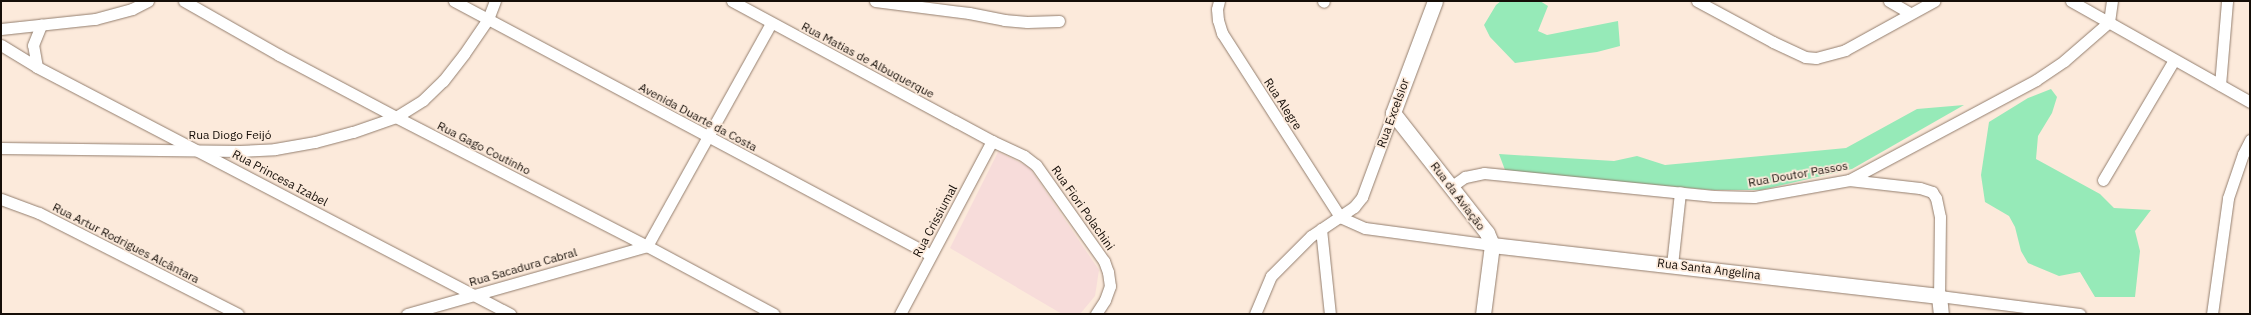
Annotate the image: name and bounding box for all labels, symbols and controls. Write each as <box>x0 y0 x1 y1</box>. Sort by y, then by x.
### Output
street label: Rua Matias de Albuquerque <box>799 19 937 101</box>
street label: Rua Alegre <box>1261 76 1305 132</box>
street label: Rua Excelsior <box>1374 76 1412 150</box>
street label: Avenida Duarte da Costa <box>636 80 760 154</box>
street label: Rua Gago Coutinho <box>435 118 533 178</box>
street label: Rua Diogo Feijó <box>188 128 272 142</box>
street label: Rua Princesa Izabel <box>230 147 330 209</box>
street label: Rua Doutor Passos <box>1747 158 1849 190</box>
street label: Rua da Aviação <box>1428 159 1488 233</box>
street label: Rua Fiori Polachini <box>1049 163 1117 253</box>
street label: Rua Crissiumal <box>910 182 960 260</box>
street label: Rua Artur Rodrigues Alcântara <box>50 200 202 286</box>
street label: Rua Sacadura Cabral <box>467 245 579 289</box>
street label: Rua Santa Angelina <box>1656 256 1762 282</box>

